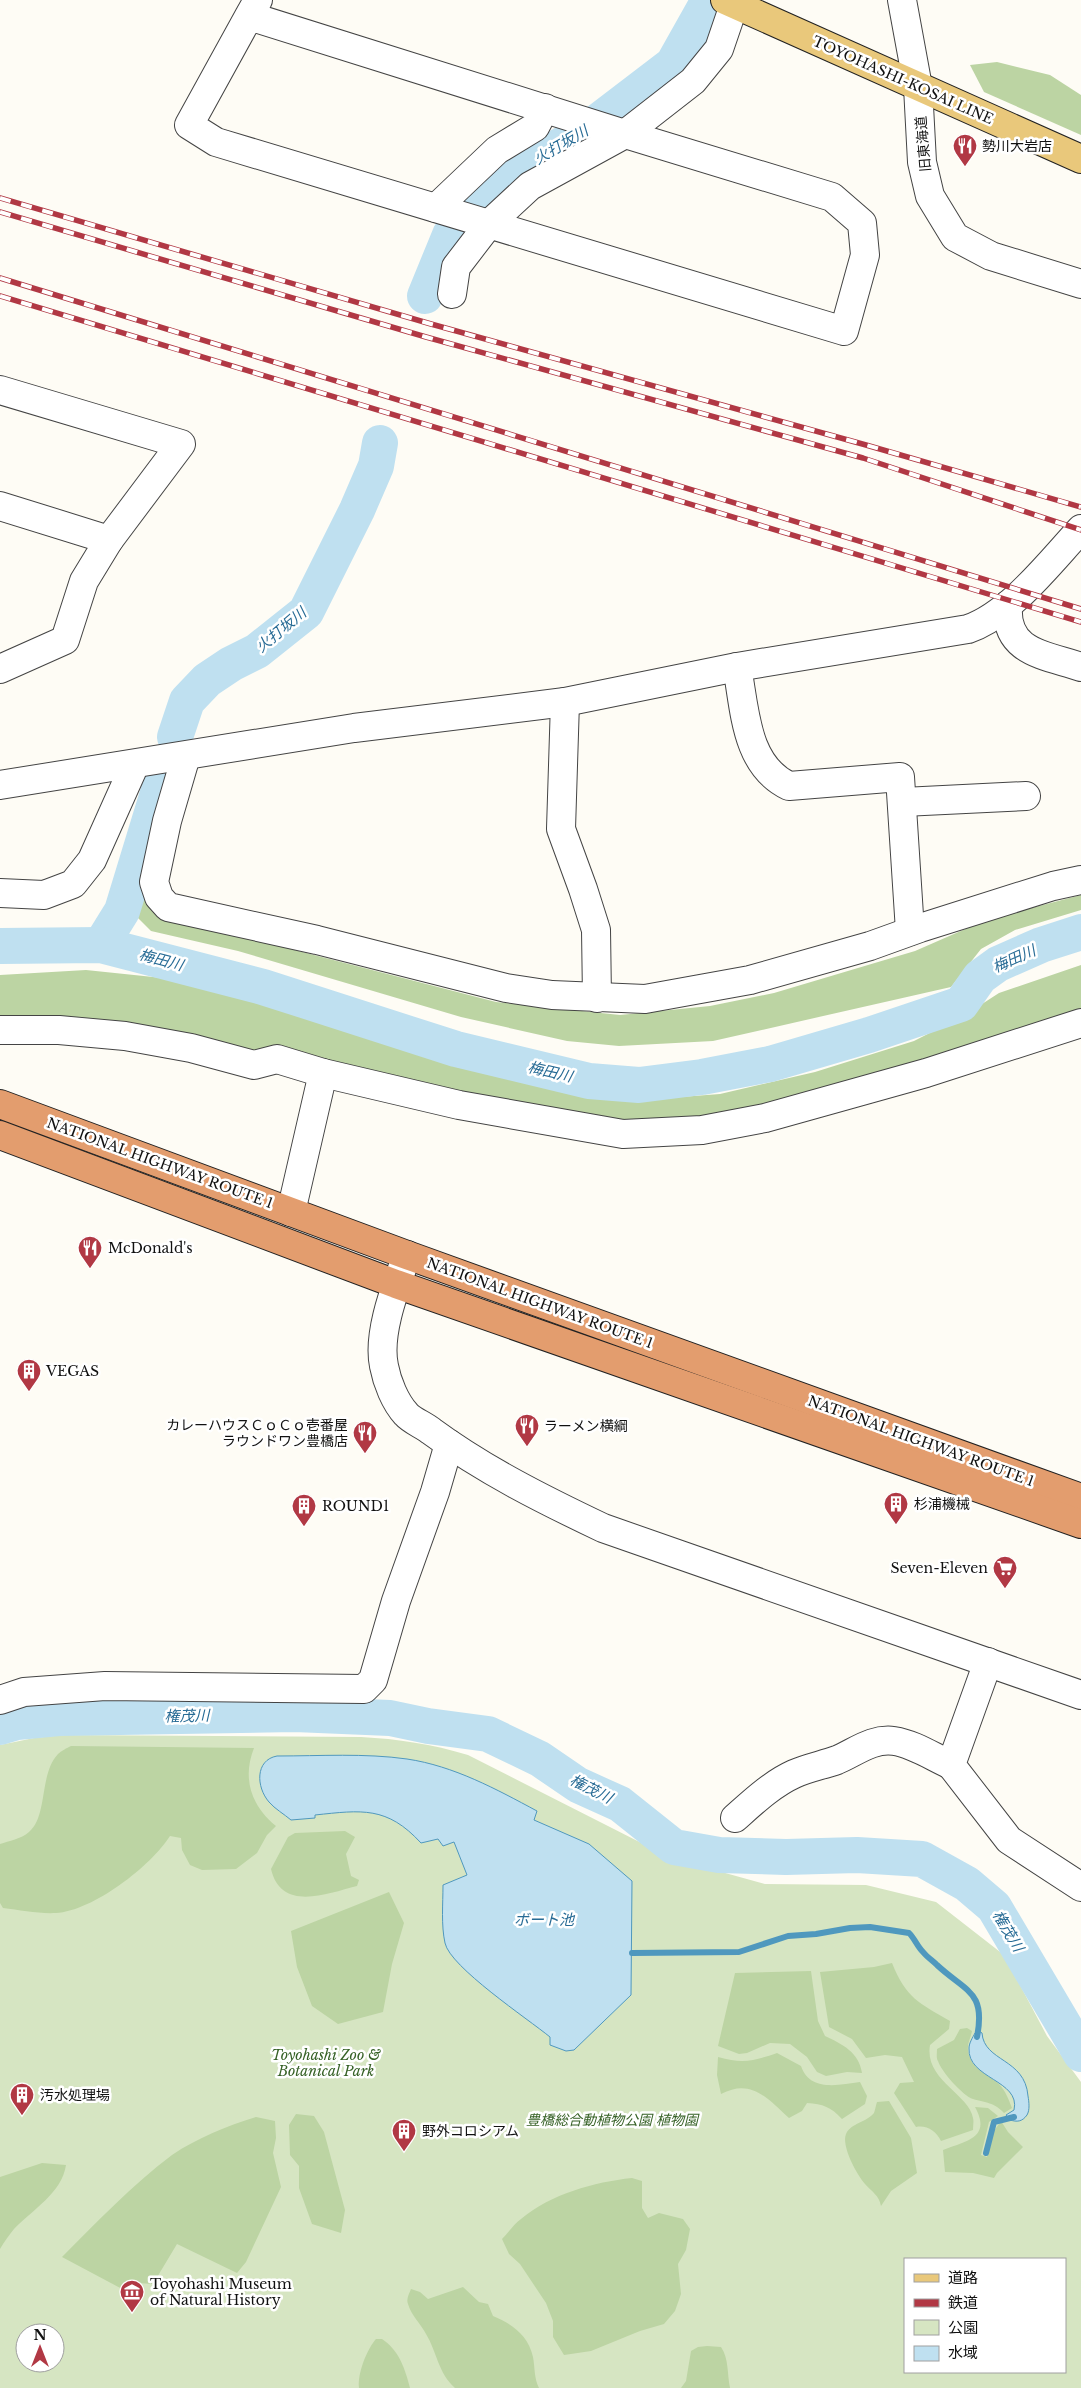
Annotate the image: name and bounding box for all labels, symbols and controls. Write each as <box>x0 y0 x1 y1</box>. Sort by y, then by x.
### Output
street label: TOYOHASHI-KOSAI LINE <box>810 32 996 128</box>
street label: 旧東海道 <box>912 115 934 173</box>
water label: 火打坂川 <box>530 120 593 168</box>
restaurant icon: 勢川大岩店 <box>952 133 978 167</box>
place label: 勢川大岩店 <box>982 137 1052 155</box>
water label: 火打坂川 <box>252 602 311 656</box>
water label: 梅田川 <box>989 940 1040 976</box>
water label: 梅田川 <box>137 945 187 975</box>
water label: 梅田川 <box>526 1057 576 1086</box>
street label: NATIONAL HIGHWAY ROUTE 1 <box>44 1114 276 1212</box>
restaurant icon: McDonald's <box>77 1235 103 1269</box>
place label: McDonald's <box>108 1239 193 1257</box>
street label: NATIONAL HIGHWAY ROUTE 1 <box>424 1254 656 1352</box>
building icon: VEGAS <box>16 1358 42 1392</box>
place label: VEGAS <box>45 1362 99 1380</box>
street label: NATIONAL HIGHWAY ROUTE 1 <box>805 1392 1037 1490</box>
restaurant icon: ラーメン横綱 <box>514 1413 540 1447</box>
place label: カレーハウスＣｏＣｏ壱番屋 ラウンドワン豊橋店 <box>166 1416 348 1450</box>
place label: ラーメン横綱 <box>544 1417 627 1435</box>
restaurant icon: カレーハウスＣｏＣｏ壱番屋 ラウンドワン豊橋店 <box>352 1420 378 1454</box>
building icon: 杉浦機械 <box>883 1491 909 1525</box>
building icon: ROUND1 <box>291 1493 317 1527</box>
place label: 杉浦機械 <box>914 1495 970 1513</box>
place label: ROUND1 <box>322 1497 389 1515</box>
supermarket icon: Seven-Eleven <box>992 1555 1018 1589</box>
place label: Seven-Eleven <box>890 1559 988 1577</box>
water label: 権茂川 <box>164 1706 212 1725</box>
water label: 権茂川 <box>567 1770 617 1808</box>
water label: 権茂川 <box>989 1907 1029 1957</box>
water label: ボート池 <box>514 1910 576 1929</box>
park label: Toyohashi Zoo & Botanical Park <box>271 2046 381 2080</box>
building icon: 汚水処理場 <box>9 2082 35 2116</box>
place label: 汚水処理場 <box>40 2086 110 2104</box>
park label: 豊橋総合動植物公園 植物園 <box>526 2111 700 2129</box>
building icon: 野外コロシアム <box>391 2118 417 2152</box>
place label: 野外コロシアム <box>422 2122 519 2140</box>
legend <box>904 2258 1066 2373</box>
text: 道路 <box>948 2268 978 2287</box>
place label: Toyohashi Museum of Natural History <box>150 2275 292 2309</box>
museum icon: Toyohashi Museum of Natural History <box>119 2279 145 2313</box>
text: 鉄道 <box>948 2293 978 2312</box>
text: 公園 <box>948 2318 978 2337</box>
north arrow <box>15 2323 65 2373</box>
text: N <box>33 2326 47 2344</box>
text: 水域 <box>948 2343 978 2362</box>

